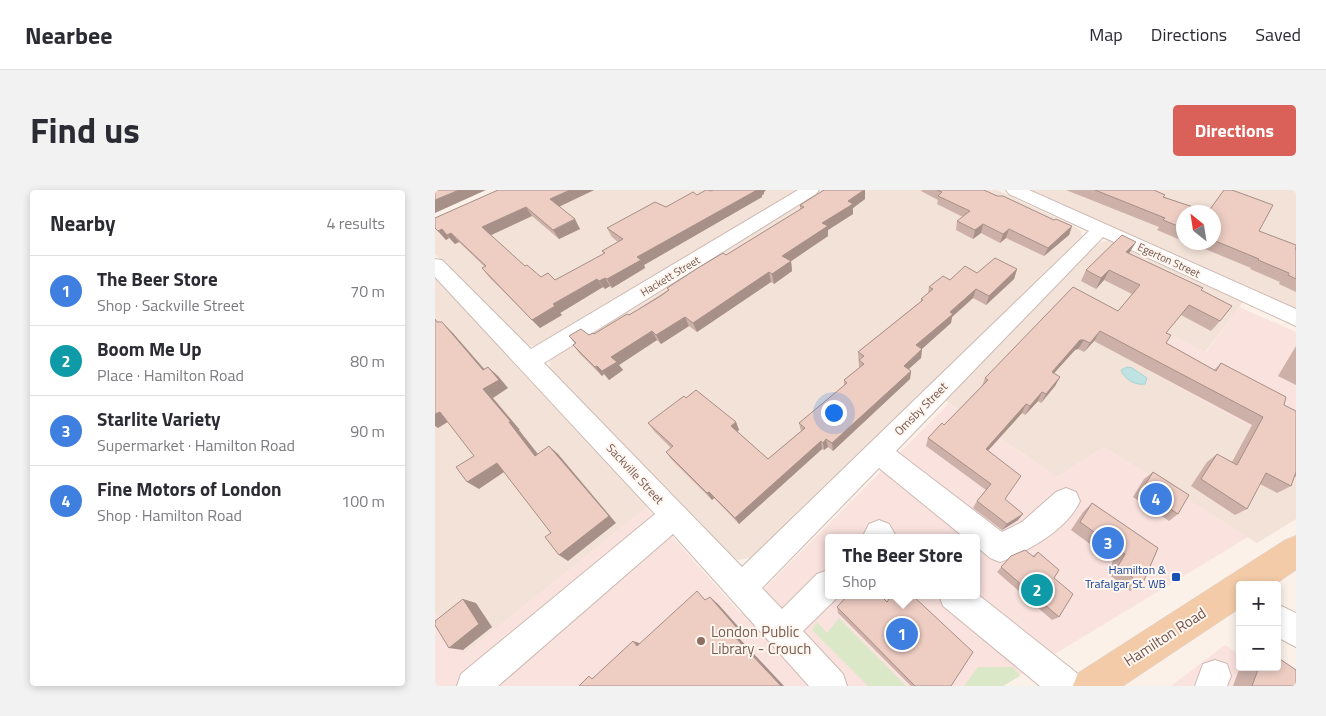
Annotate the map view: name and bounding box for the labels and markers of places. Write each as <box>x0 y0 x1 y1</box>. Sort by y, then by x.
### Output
pin: 4 <box>1140 480 1172 518</box>
pin: 3 <box>1092 524 1124 562</box>
place label: Hamilton & Trafalgar St. WB <box>1085 560 1167 593</box>
pin: 2 <box>1021 571 1053 609</box>
marker: Hamilton & Trafalgar St. WB <box>1170 571 1182 583</box>
pin: 1 <box>886 615 918 653</box>
place label: London Public Library - Crouch <box>711 620 811 660</box>
marker: London Public Library - Crouch <box>695 635 707 647</box>

